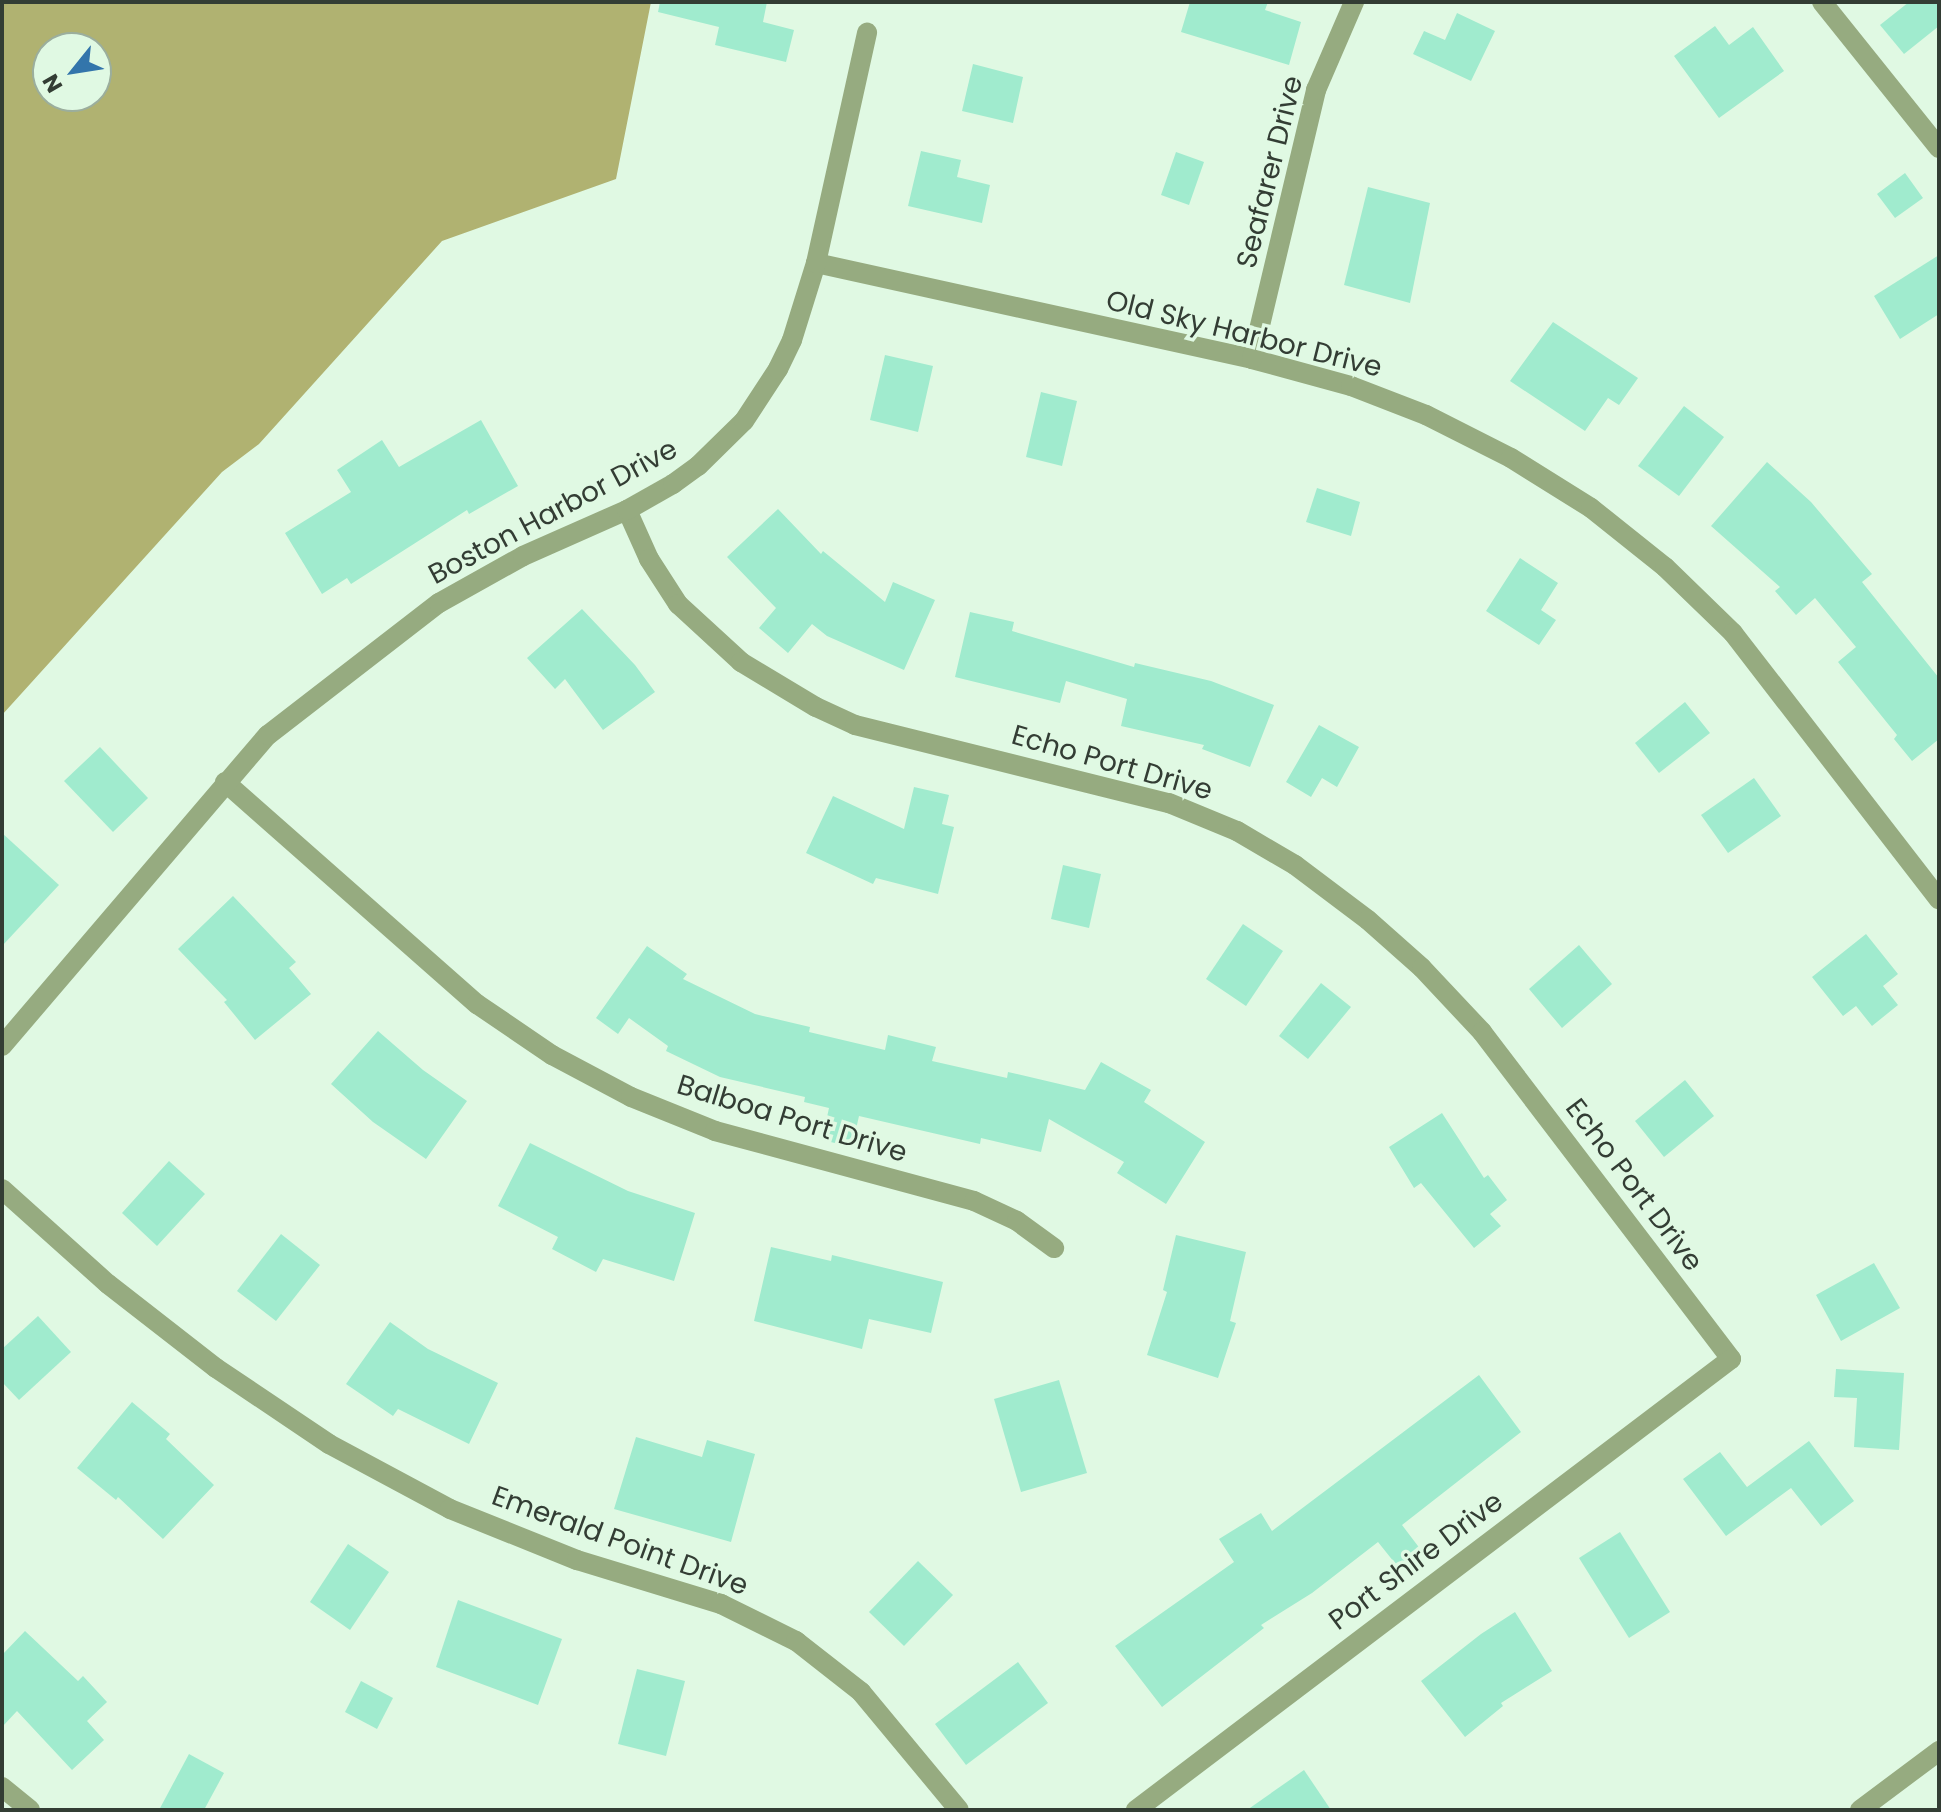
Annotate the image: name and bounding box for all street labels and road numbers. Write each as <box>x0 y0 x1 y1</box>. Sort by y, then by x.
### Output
street label: Seafarer Drive <box>1230 72 1310 272</box>
street label: Old Sky Harbor Drive <box>1103 283 1385 385</box>
street label: Boston Harbor Drive <box>423 432 683 592</box>
street label: Echo Port Drive <box>1008 718 1216 808</box>
street label: Balboa Port Drive <box>673 1068 911 1170</box>
street label: Echo Port Drive <box>1558 1092 1710 1278</box>
street label: Emerald Point Drive <box>487 1479 753 1603</box>
street label: Port Shire Drive <box>1322 1485 1510 1637</box>

